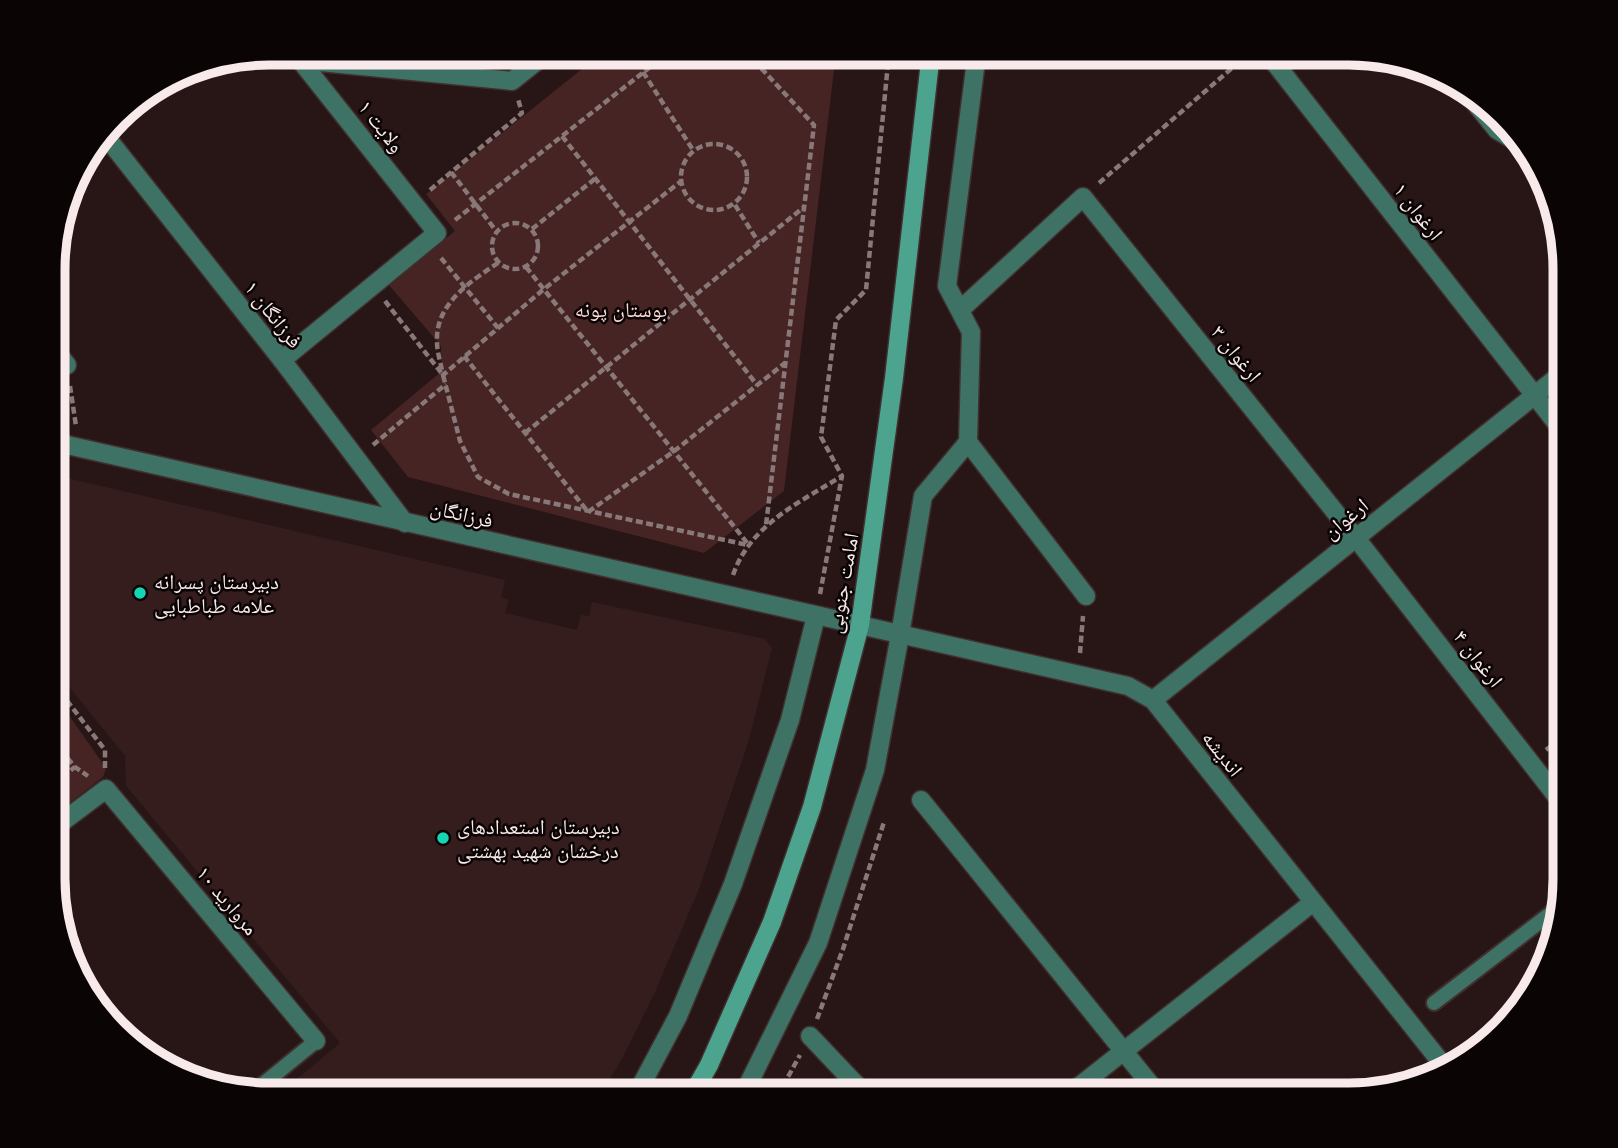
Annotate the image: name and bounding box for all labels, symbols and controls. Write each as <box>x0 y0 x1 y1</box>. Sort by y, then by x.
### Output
street label: ولایت ۱ <box>353 94 411 158</box>
street label: ارغوان ۱ <box>1389 177 1449 245</box>
street label: فرزانگان ۱ <box>240 275 308 353</box>
park label: بوستان پونه <box>575 296 667 322</box>
street label: ارغوان ۳ <box>1206 319 1268 387</box>
street label: ارغوان <box>1317 492 1373 544</box>
street label: فرزانگان <box>428 493 496 533</box>
street label: امامت جنوبی <box>820 531 865 635</box>
place label: دبیرستان پسرانه علامه طباطبایی <box>154 568 279 619</box>
marker: دبیرستان پسرانه علامه طباطبایی <box>132 585 148 601</box>
street label: ارغوان ۴ <box>1449 624 1509 692</box>
street label: اندیشه <box>1197 725 1249 781</box>
place label: دبیرستان استعدادهای درخشان شهید بهشتی <box>457 813 620 864</box>
marker: دبیرستان استعدادهای درخشان شهید بهشتی <box>435 830 451 846</box>
street label: مروارید ۱۰ <box>192 860 264 940</box>

